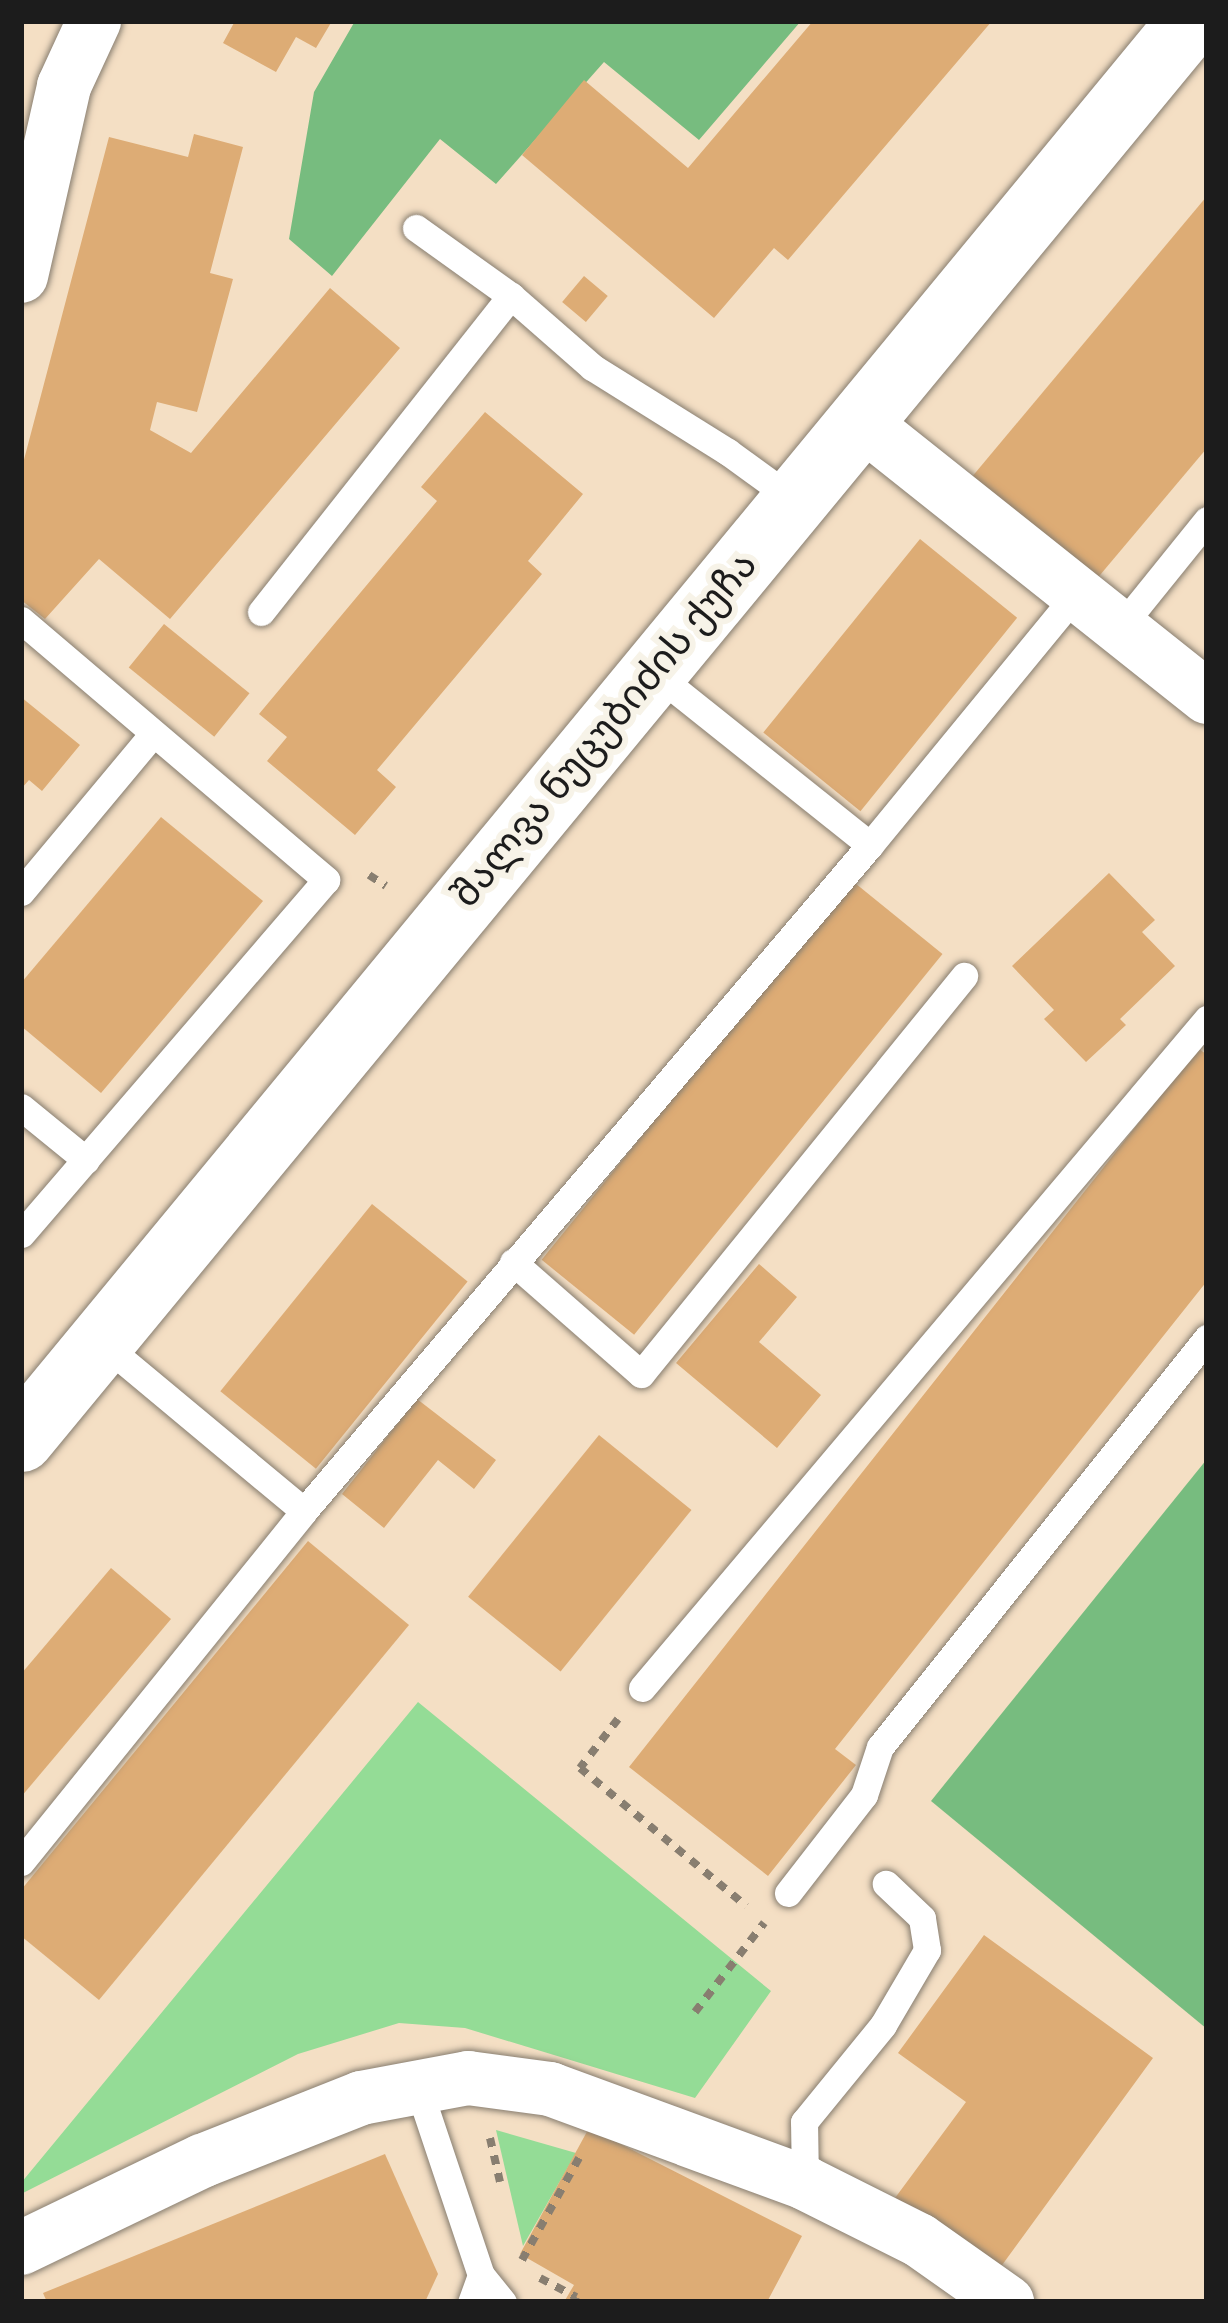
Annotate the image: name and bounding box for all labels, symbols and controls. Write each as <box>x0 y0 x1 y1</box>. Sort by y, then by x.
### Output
street label: შალვა ნუცუბიძის ქუჩა <box>442 543 768 917</box>

